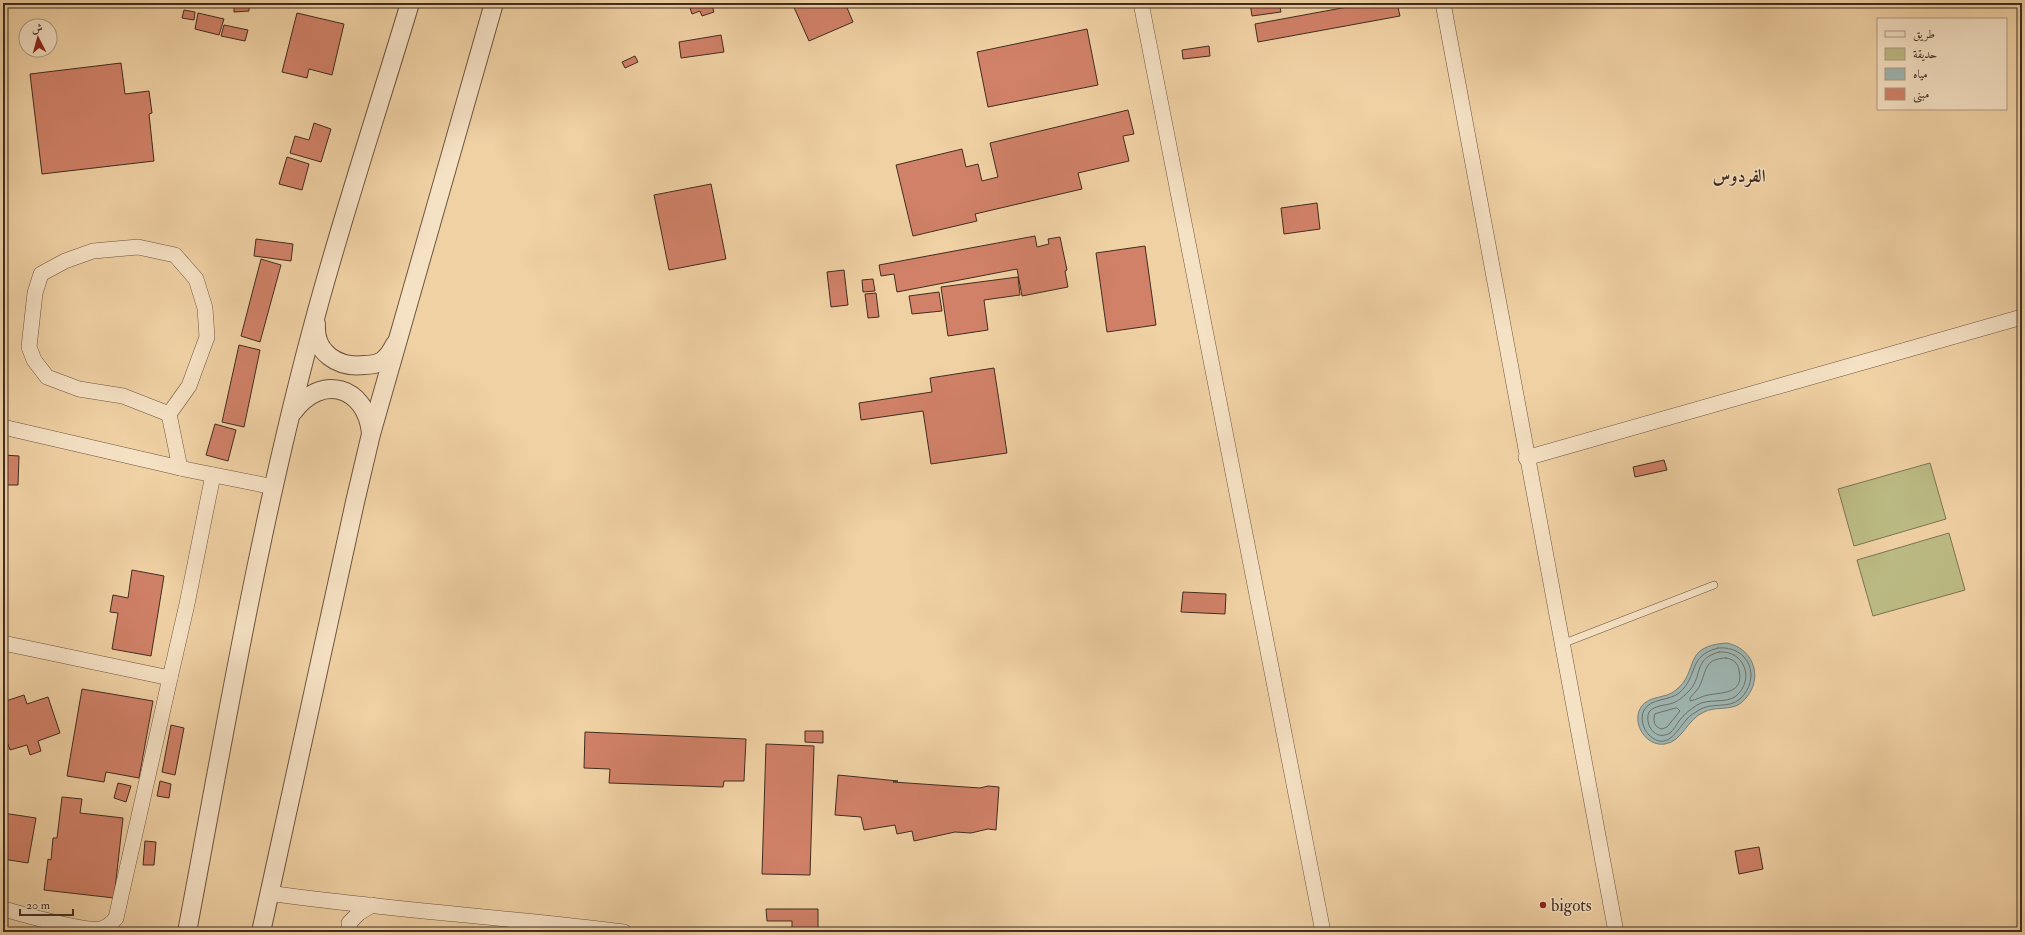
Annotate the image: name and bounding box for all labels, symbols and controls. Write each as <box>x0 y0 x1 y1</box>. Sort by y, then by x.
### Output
north arrow <box>18 18 58 58</box>
legend <box>1877 18 2007 110</box>
text: ش <box>31 22 43 36</box>
text: طريق <box>1913 27 1935 42</box>
text: حديقة <box>1913 47 1937 62</box>
text: مياه <box>1913 67 1928 82</box>
text: مبنى <box>1913 87 1929 103</box>
district label: الفردوس <box>1712 165 1766 188</box>
scale bar <box>20 891 73 917</box>
place label: bigots <box>1551 895 1592 916</box>
text: 20 m <box>26 898 51 913</box>
marker: bigots <box>1538 900 1548 910</box>

